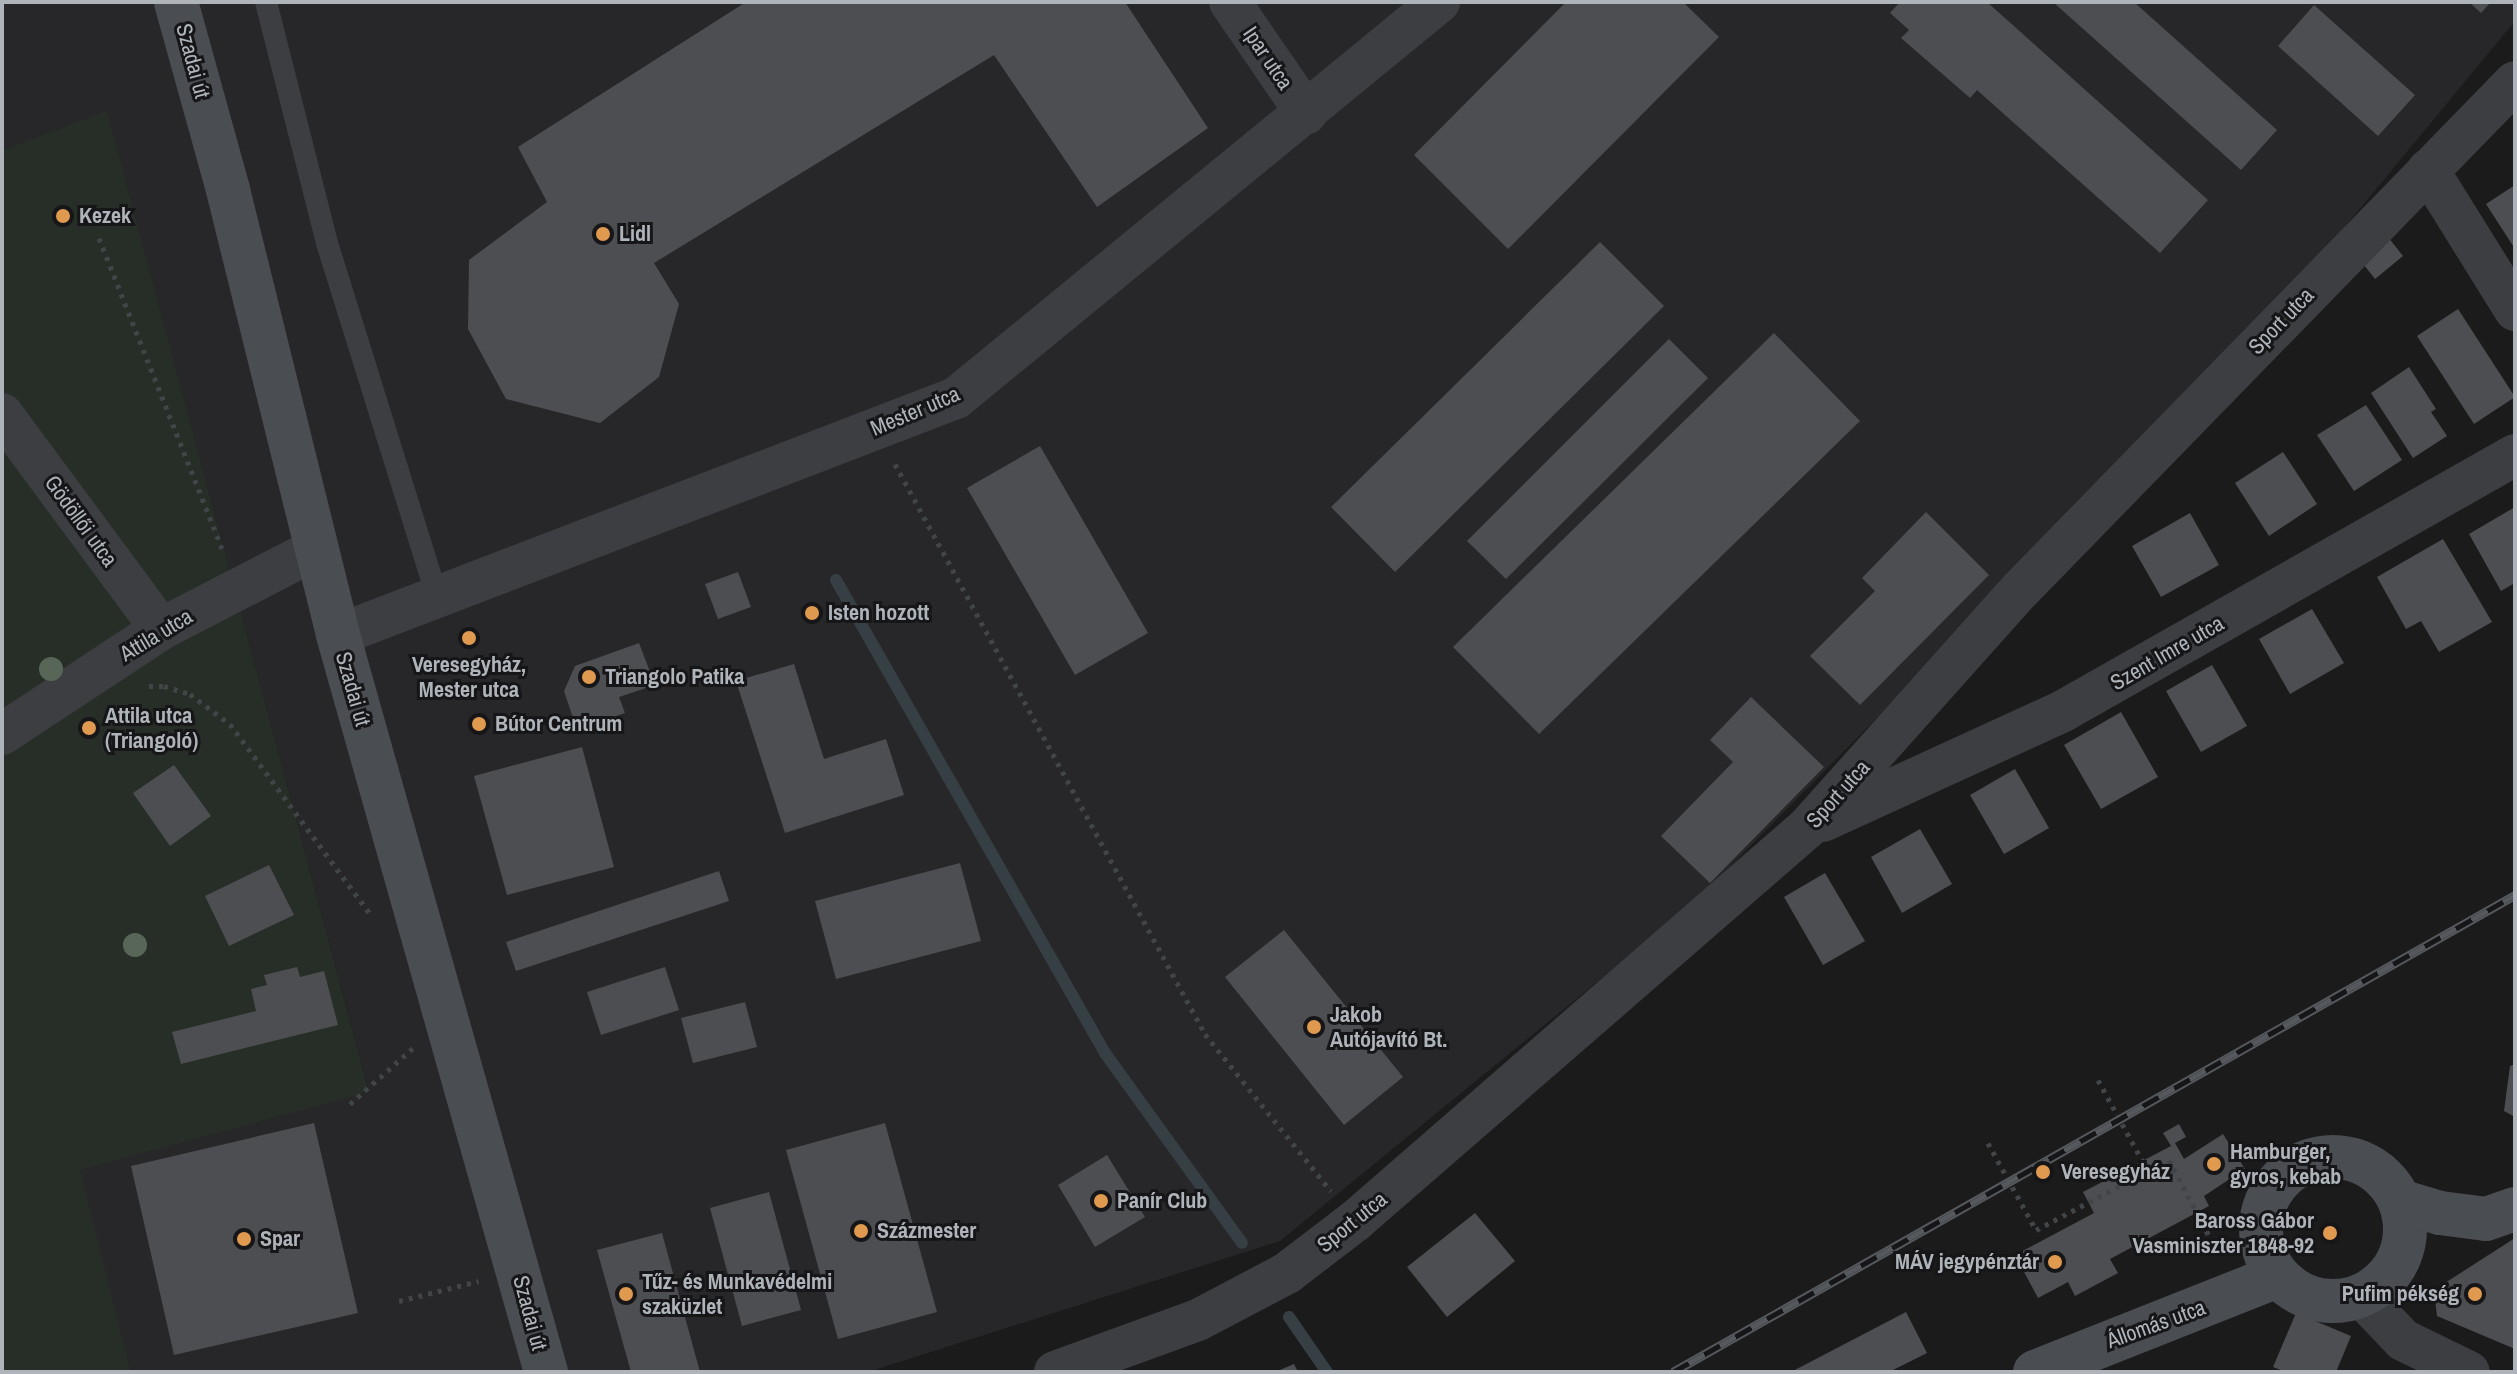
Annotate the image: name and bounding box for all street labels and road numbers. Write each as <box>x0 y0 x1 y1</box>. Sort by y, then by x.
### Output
street label: Szadai út <box>170 21 216 101</box>
street label: Ipar utca <box>1237 22 1299 94</box>
street label: Sport utca <box>2243 282 2319 360</box>
street label: Mester utca <box>866 380 964 442</box>
street label: Gödöllői utca <box>39 470 123 572</box>
street label: Attila utca <box>115 603 197 667</box>
street label: Szent Imre utca <box>2106 610 2228 696</box>
street label: Szadai út <box>330 649 376 729</box>
street label: Sport utca <box>1801 755 1875 833</box>
street label: Sport utca <box>1312 1186 1392 1258</box>
street label: Szadai út <box>507 1273 553 1353</box>
street label: Állomás utca <box>2103 1294 2209 1354</box>

